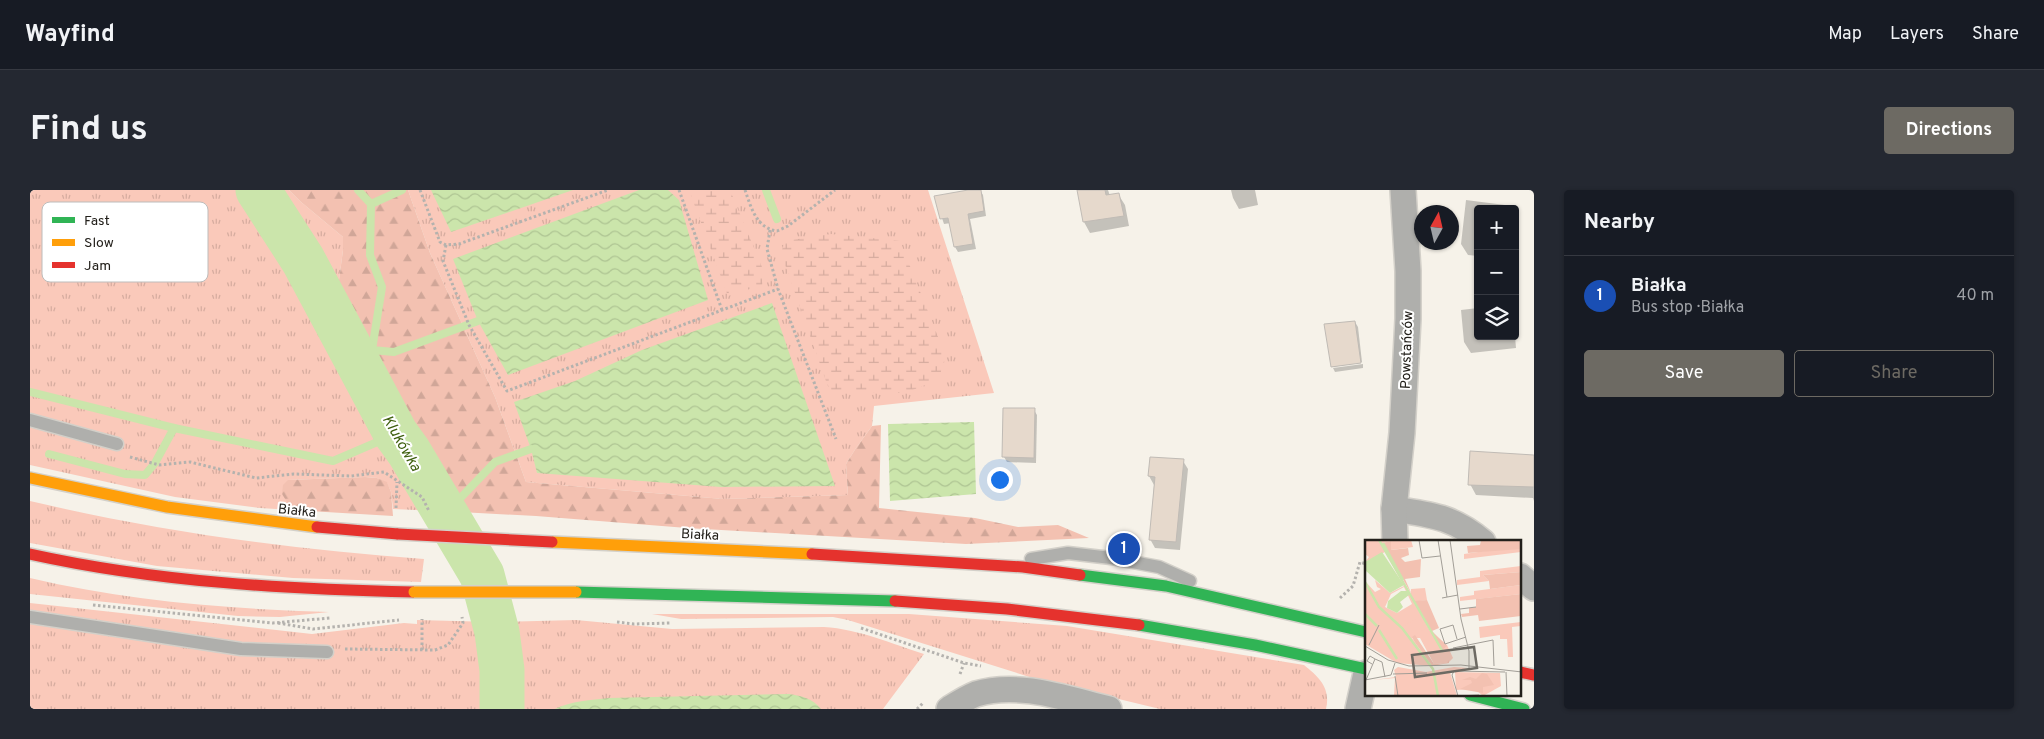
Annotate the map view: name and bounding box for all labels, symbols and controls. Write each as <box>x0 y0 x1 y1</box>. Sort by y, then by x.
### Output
text: Wayfind <box>25 20 115 50</box>
text: Map <box>1828 23 1862 46</box>
text: Layers <box>1890 23 1944 46</box>
text: Share <box>1972 23 2019 46</box>
button: Directions <box>1884 107 2014 154</box>
text: Find us <box>30 108 148 152</box>
legend <box>42 202 208 282</box>
north arrow <box>1414 205 1459 250</box>
map controls <box>1474 205 1519 340</box>
button: + <box>1474 205 1519 250</box>
text: Nearby <box>1584 209 1655 236</box>
text: Fast <box>84 213 110 230</box>
text: Slow <box>84 235 114 252</box>
button: − <box>1474 250 1519 295</box>
text: Jam <box>84 258 111 275</box>
text: Białka <box>1631 274 1687 298</box>
text: 1 <box>1597 286 1603 306</box>
text: 40 m <box>1956 286 1994 306</box>
button: layers <box>1474 295 1519 340</box>
text: Bus stop · Białka <box>1631 298 1744 318</box>
street label: Powstańców <box>1398 311 1417 390</box>
button: Save <box>1584 350 1784 397</box>
button: Share <box>1794 350 1994 397</box>
water label: Klukówka <box>377 412 424 475</box>
your location <box>987 467 1013 493</box>
street label: Białka <box>277 501 317 522</box>
street label: Białka <box>680 526 719 545</box>
pin: 1 <box>1108 530 1140 568</box>
inset map <box>1365 540 1522 697</box>

